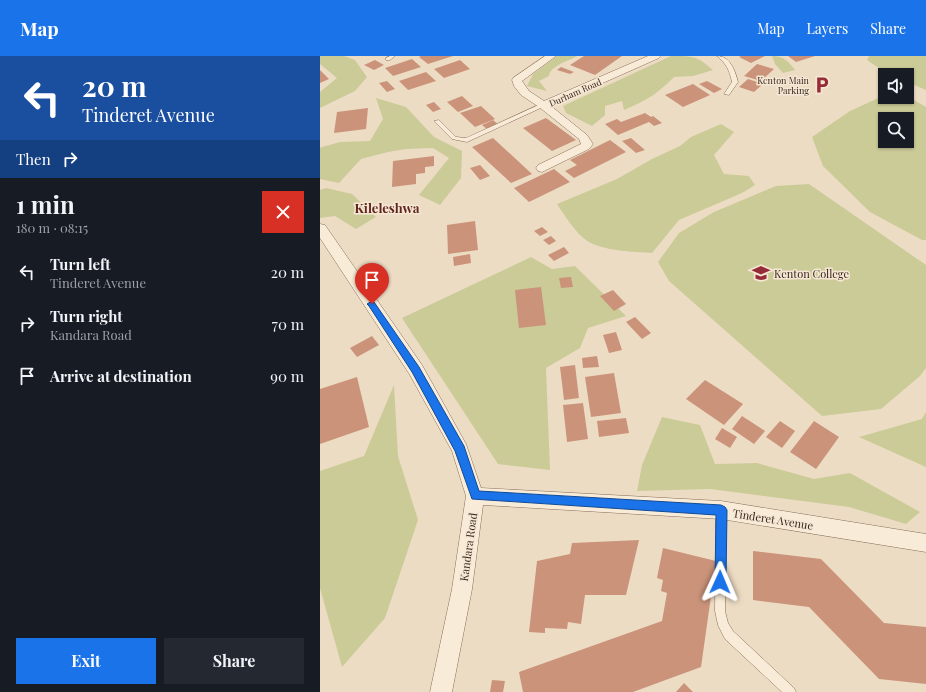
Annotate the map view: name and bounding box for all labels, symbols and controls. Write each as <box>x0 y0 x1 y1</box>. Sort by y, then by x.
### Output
text: Map <box>20 15 59 41</box>
text: Map <box>757 19 785 38</box>
text: Layers <box>807 19 848 38</box>
text: Share <box>870 19 906 38</box>
text: 20 m <box>82 67 147 104</box>
map controls <box>878 68 914 148</box>
button: sound <box>878 68 914 104</box>
icon: left <box>16 72 68 124</box>
place label: Kenton Main Parking <box>757 74 810 96</box>
street label: Durham Road <box>547 75 604 109</box>
parking icon: Kenton Main Parking <box>812 75 832 95</box>
text: Tinderet Avenue <box>82 103 215 127</box>
button: search <box>878 112 914 148</box>
icon: right <box>59 148 81 170</box>
text: Then <box>16 149 51 169</box>
text: 1 min <box>16 188 75 220</box>
button: close <box>262 191 304 233</box>
district label: Kileleshwa <box>355 199 420 216</box>
text: 180 m · 08:15 <box>16 219 88 236</box>
text: Turn left <box>50 254 111 274</box>
icon: left <box>16 261 38 283</box>
text: 20 m <box>271 262 304 282</box>
pin <box>355 263 389 304</box>
school or university icon: Kenton College <box>751 263 771 283</box>
place label: Kenton College <box>774 266 849 281</box>
icon: arrive <box>361 269 383 291</box>
text: Tinderet Avenue <box>50 274 146 291</box>
text: Turn right <box>50 306 123 326</box>
icon: right <box>16 313 38 335</box>
text: 70 m <box>272 314 304 334</box>
text: Kandara Road <box>50 326 132 343</box>
icon: arrive <box>16 365 38 387</box>
text: Arrive at destination <box>50 366 192 386</box>
text: 90 m <box>270 366 304 386</box>
street label: Tinderet Avenue <box>732 505 815 533</box>
street label: Kandara Road <box>456 511 480 582</box>
position arrow <box>699 561 741 603</box>
button: Exit <box>16 638 156 684</box>
button: Share <box>164 638 304 684</box>

